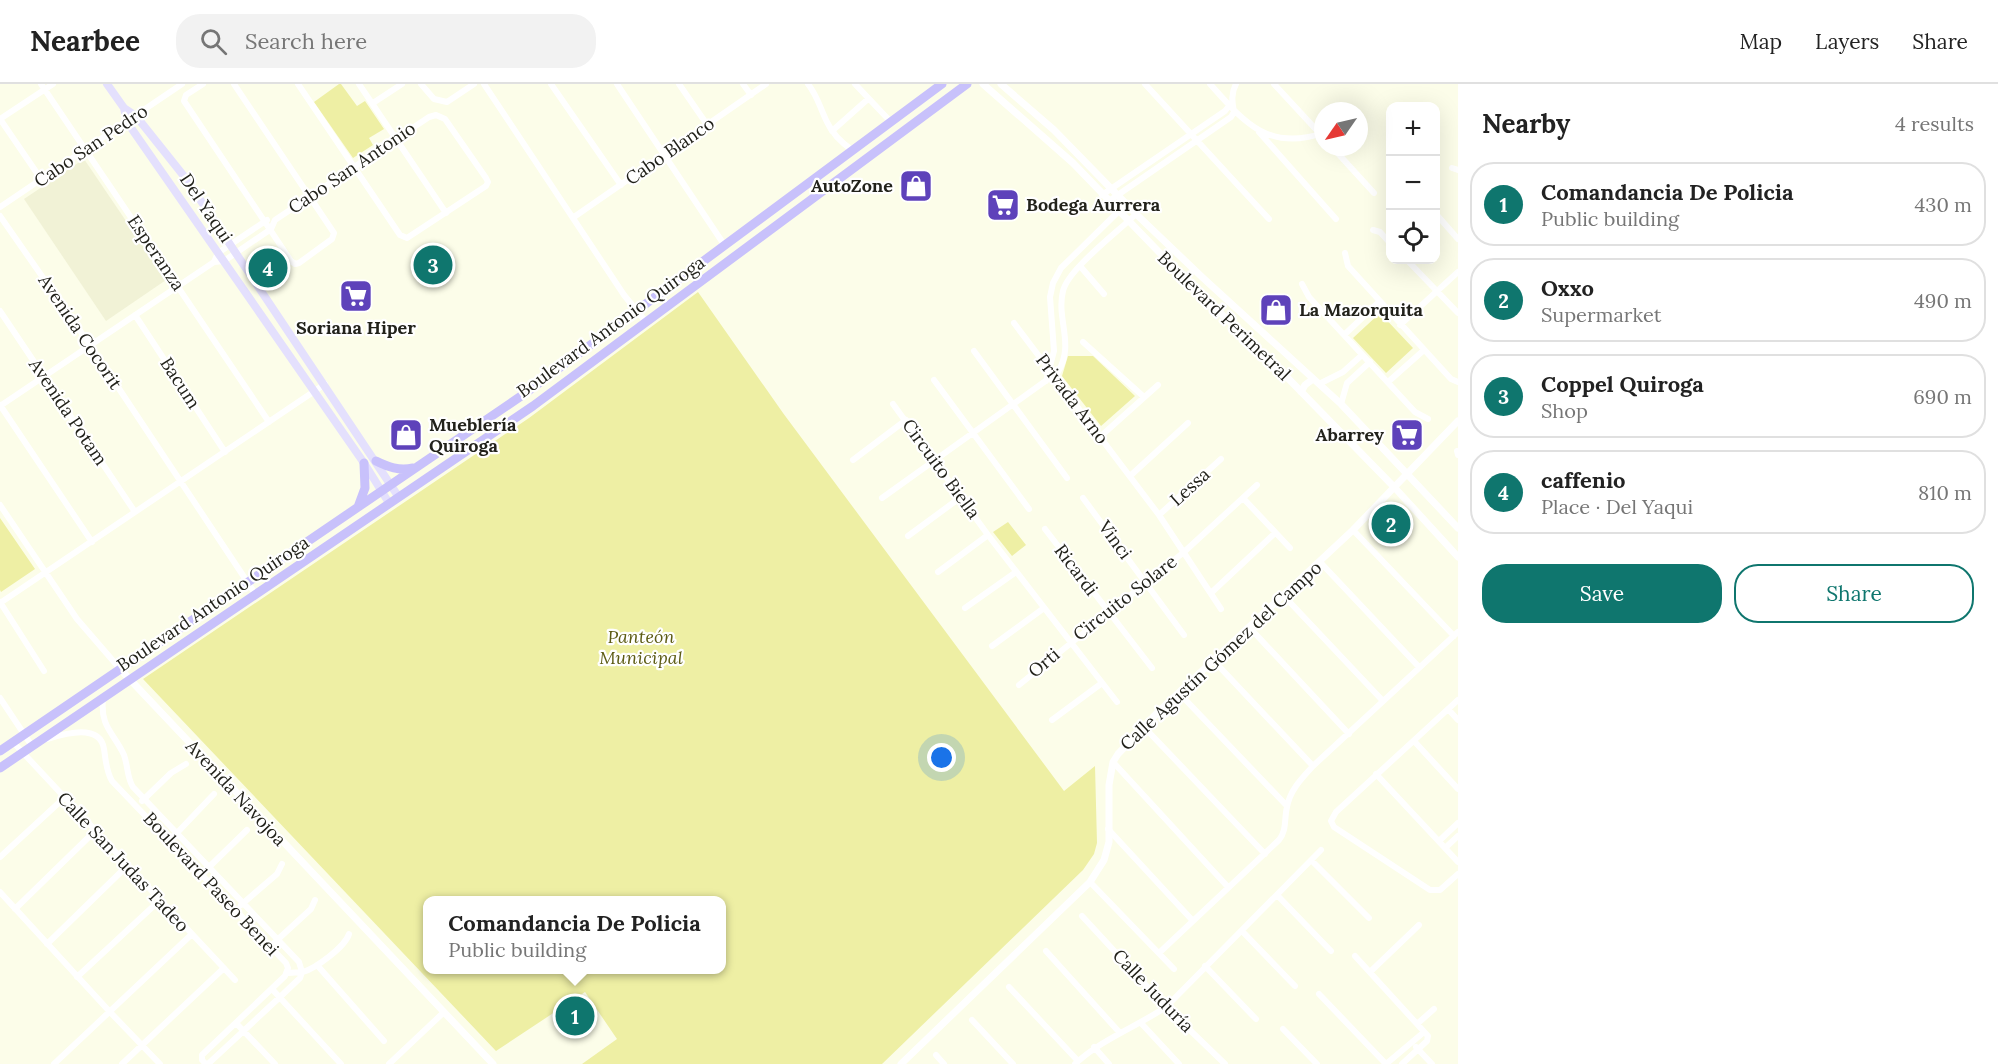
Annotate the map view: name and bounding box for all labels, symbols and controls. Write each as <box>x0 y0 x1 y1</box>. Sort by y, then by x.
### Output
search box <box>176 14 596 68</box>
text: Nearbee <box>30 23 140 59</box>
icon: search <box>197 25 230 58</box>
text: Search here <box>245 27 367 55</box>
text: Map <box>1739 28 1782 55</box>
text: Layers <box>1815 28 1879 55</box>
text: Share <box>1912 28 1968 55</box>
street label: Cabo San Pedro <box>30 99 152 192</box>
north arrow <box>1314 102 1368 156</box>
map controls <box>1386 102 1440 264</box>
button: + <box>1386 102 1440 156</box>
text: Nearby <box>1482 107 1570 140</box>
street label: Cabo Blanco <box>621 111 719 190</box>
text: 4 results <box>1895 111 1974 136</box>
street label: Cabo San Antonio <box>284 116 420 219</box>
button: − <box>1386 156 1440 210</box>
shop icon: AutoZone <box>898 168 934 204</box>
street label: Del Yaqui <box>175 169 238 247</box>
place label: AutoZone <box>811 174 893 197</box>
text: Comandancia De Policia <box>1541 178 1794 206</box>
supermarket icon: Bodega Aurrera <box>985 187 1021 223</box>
text: 1 <box>1499 192 1508 217</box>
text: 430 m <box>1914 192 1972 217</box>
place label: Bodega Aurrera <box>1026 193 1161 216</box>
text: Public building <box>1541 206 1679 231</box>
street label: Esperanza <box>123 210 190 295</box>
button: locate <box>1386 210 1440 264</box>
pin: 3 <box>414 242 452 288</box>
pin: 4 <box>248 246 288 291</box>
street label: Boulevard Perimetral <box>1153 246 1296 385</box>
street label: Boulevard Antonio Quiroga <box>512 251 709 403</box>
street label: Avenida Cocorit <box>33 269 127 394</box>
text: Oxxo <box>1541 274 1594 302</box>
supermarket icon: Soriana Hiper <box>338 278 374 314</box>
text: 2 <box>1498 288 1509 313</box>
text: 490 m <box>1914 288 1972 313</box>
shop icon: La Mazorquita <box>1258 292 1294 328</box>
place label: La Mazorquita <box>1299 298 1423 321</box>
text: Supermarket <box>1541 302 1661 327</box>
place label: Soriana Hiper <box>296 316 416 339</box>
street label: Privada Arno <box>1031 349 1114 448</box>
street label: Avenida Potam <box>24 353 113 470</box>
street label: Bacum <box>155 353 206 413</box>
text: Coppel Quiroga <box>1541 370 1704 398</box>
text: 3 <box>1498 384 1509 409</box>
text: 690 m <box>1913 384 1972 409</box>
text: Shop <box>1541 398 1588 423</box>
place label: Mueblería Quiroga <box>429 413 517 457</box>
street label: Circuito Biella <box>897 414 985 523</box>
shop icon: Mueblería Quiroga <box>388 417 424 453</box>
supermarket icon: Abarrey <box>1389 417 1425 453</box>
place label: Abarrey <box>1316 423 1384 446</box>
street label: Lessa <box>1165 463 1214 511</box>
text: caffenio <box>1541 466 1626 494</box>
text: 4 <box>1498 480 1509 505</box>
text: 810 m <box>1918 480 1972 505</box>
text: Place · Del Yaqui <box>1541 494 1693 519</box>
pin: 2 <box>1372 502 1410 546</box>
street label: Vinci <box>1093 515 1137 563</box>
street label: Boulevard Antonio Quiroga <box>112 531 313 677</box>
street label: Ricardi <box>1050 539 1103 600</box>
street label: Circuito Solare <box>1068 550 1181 645</box>
street label: Calle Agustín Gómez del Campo <box>1115 556 1326 755</box>
button: Save <box>1482 564 1722 623</box>
button: Share <box>1734 564 1974 623</box>
park label: Panteón Municipal <box>599 625 683 669</box>
street label: Orti <box>1023 643 1064 682</box>
street label: Avenida Navojoa <box>180 734 292 851</box>
your location <box>927 743 956 772</box>
street label: Calle San Judas Tadeo <box>52 787 194 937</box>
street label: Boulevard Paseo Benei <box>139 807 284 960</box>
popup <box>423 896 726 974</box>
text: Comandancia De Policia <box>448 909 701 937</box>
text: Public building <box>448 937 586 962</box>
street label: Calle Juduría <box>1108 944 1199 1037</box>
pin: 1 <box>556 994 594 1038</box>

